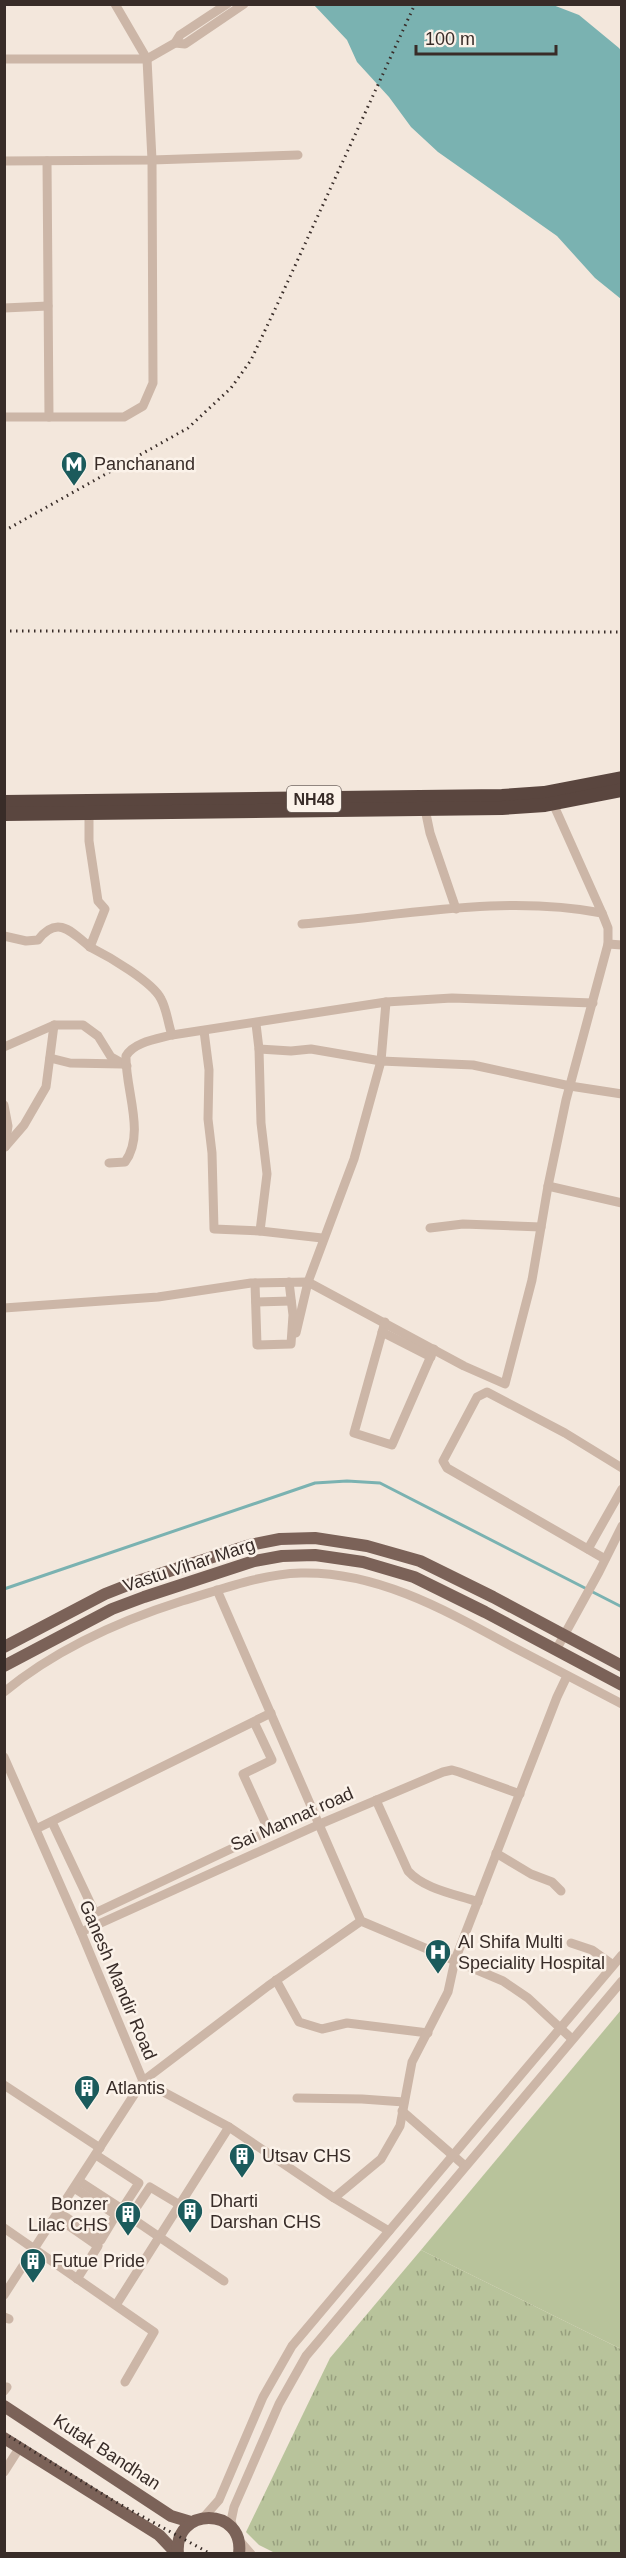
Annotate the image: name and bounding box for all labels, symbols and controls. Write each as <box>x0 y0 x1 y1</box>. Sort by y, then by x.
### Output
scale bar <box>416 18 556 56</box>
text: 100 m <box>425 29 475 49</box>
metro station icon: Panchanand <box>59 449 89 487</box>
place label: Panchanand <box>94 454 195 474</box>
road number: NH48 <box>287 786 341 812</box>
street label: Vastu Vihar Marg <box>121 1534 257 1596</box>
street label: Sai Mannat road <box>228 1783 356 1855</box>
street label: Ganesh Mandir Road <box>75 1897 161 2063</box>
place label: Al Shifa Multi Speciality Hospital <box>458 1932 605 1973</box>
hospital icon: Al Shifa Multi Speciality Hospital <box>423 1937 453 1975</box>
building icon: Atlantis <box>72 2073 102 2111</box>
place label: Atlantis <box>106 2078 165 2098</box>
building icon: Utsav CHS <box>227 2141 257 2179</box>
place label: Utsav CHS <box>262 2146 351 2166</box>
place label: Dharti Darshan CHS <box>210 2191 321 2232</box>
place label: Bonzer Lilac CHS <box>28 2194 108 2235</box>
building icon: Dharti Darshan CHS <box>175 2196 205 2234</box>
building icon: Bonzer Lilac CHS <box>113 2199 143 2237</box>
building icon: Futue Pride <box>18 2246 48 2284</box>
place label: Futue Pride <box>52 2251 145 2271</box>
street label: Kutak Bandhan <box>50 2410 164 2494</box>

